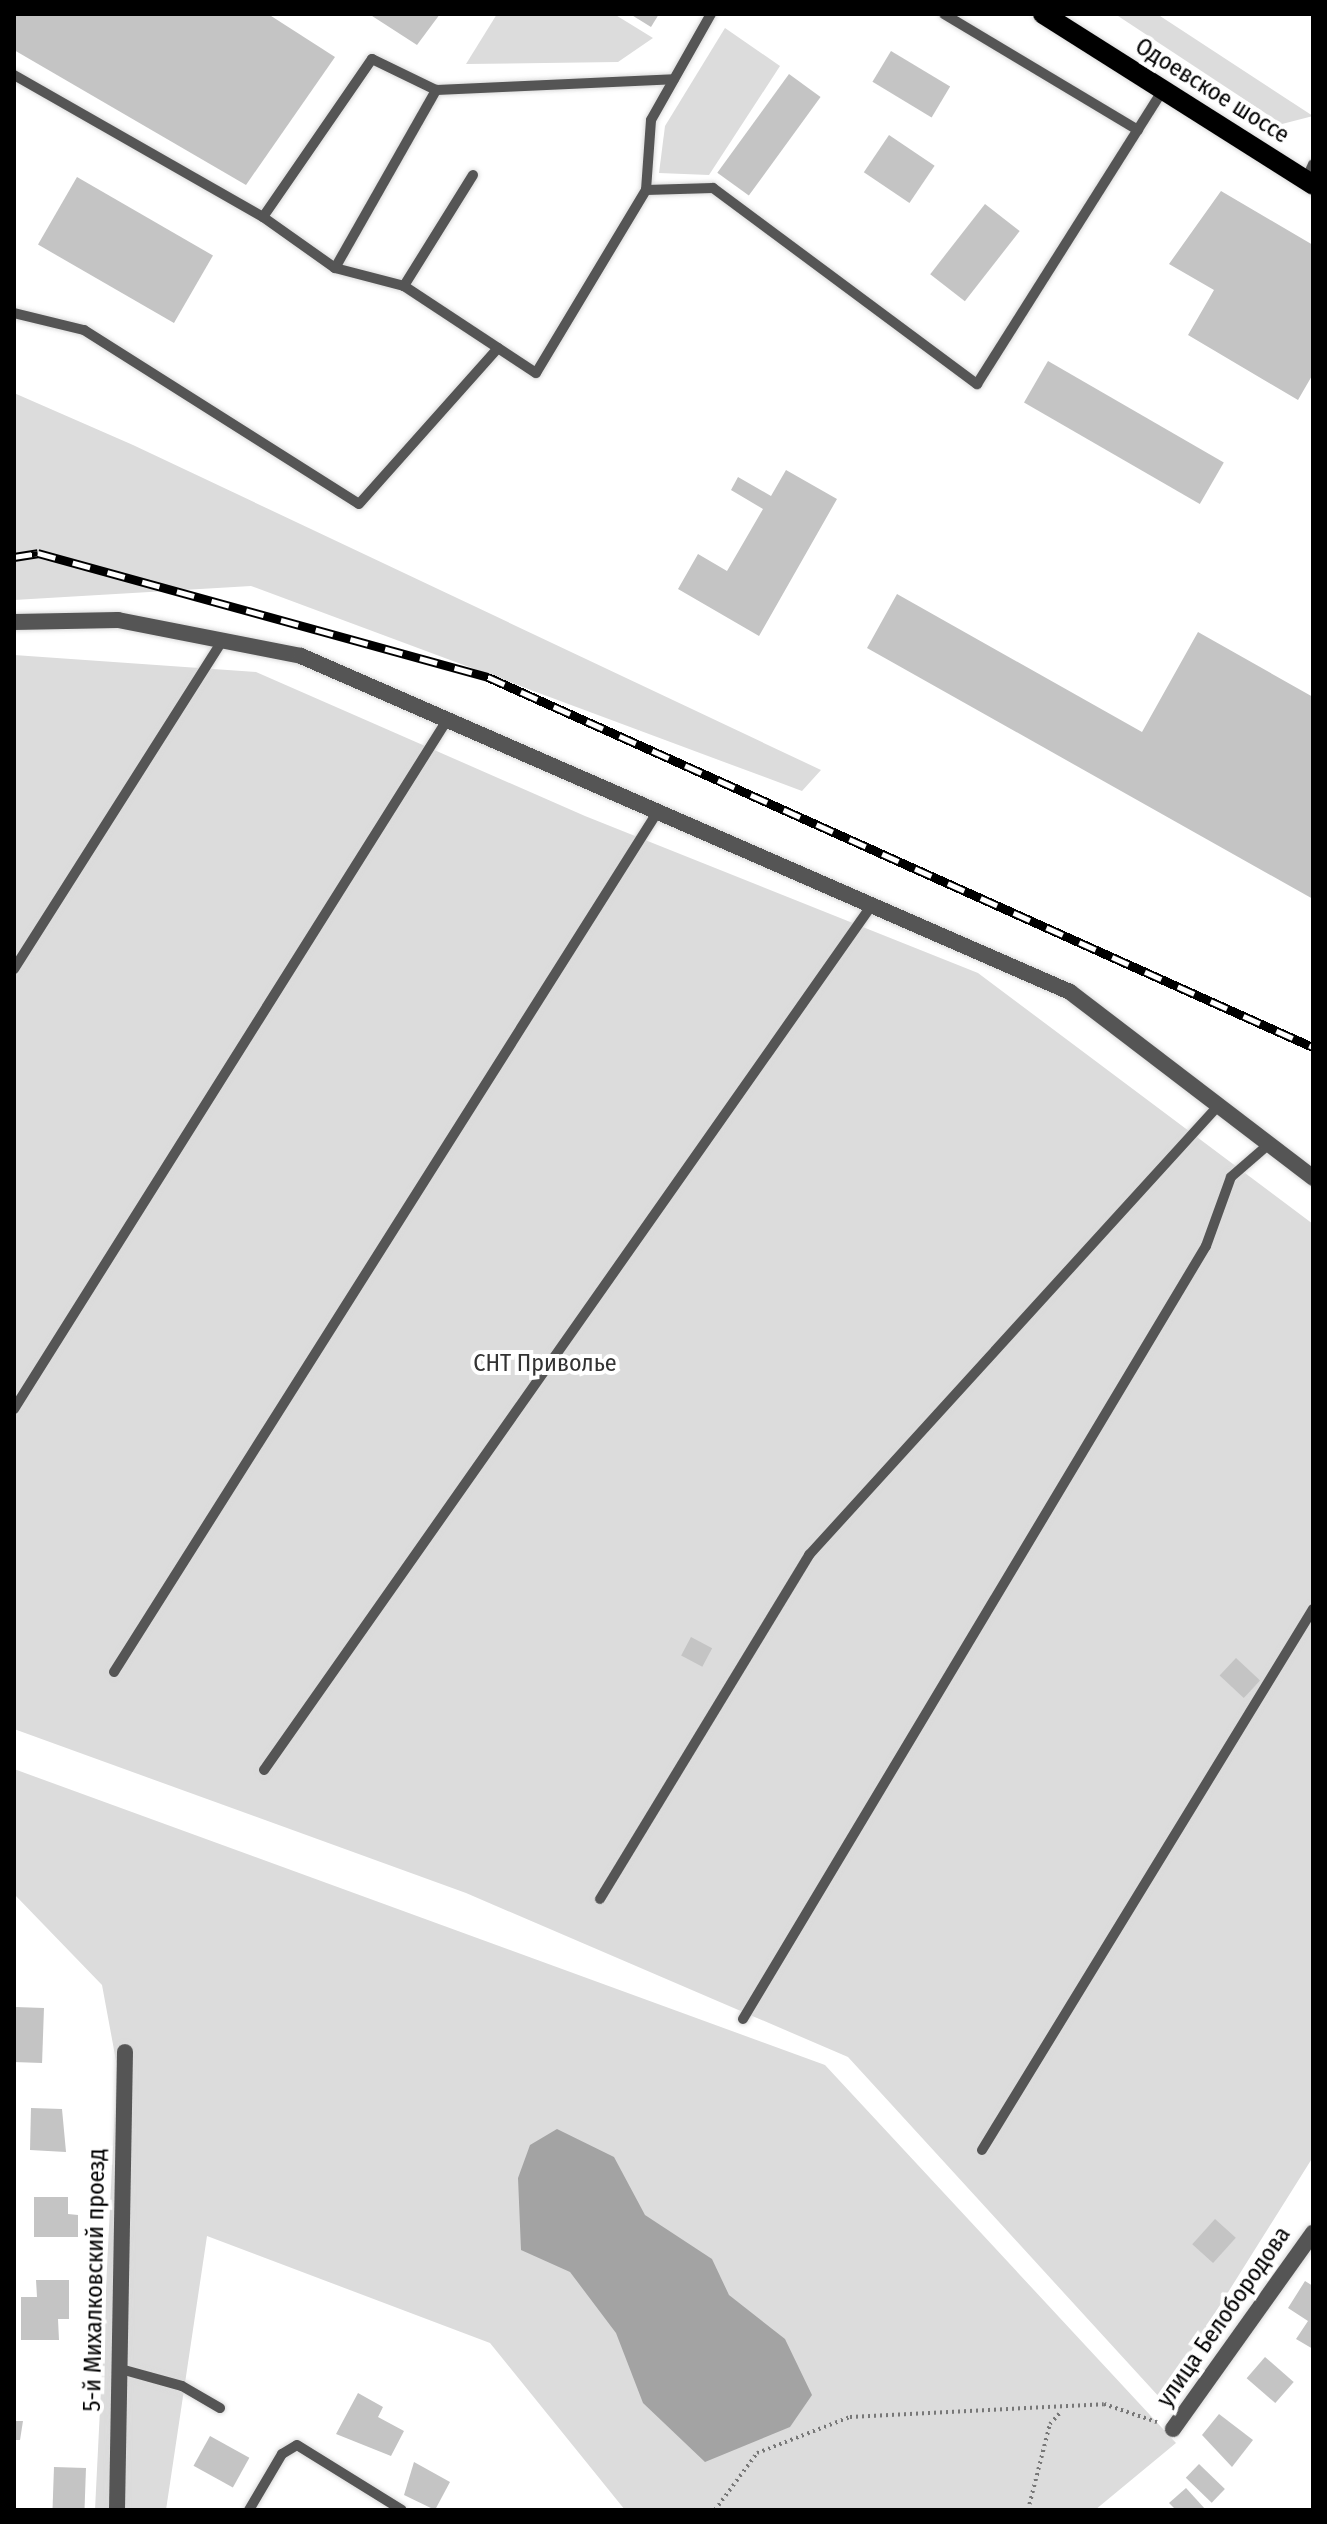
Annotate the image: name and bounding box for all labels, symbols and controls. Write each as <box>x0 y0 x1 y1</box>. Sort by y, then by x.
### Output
street label: Одоевское шоссе <box>1130 32 1294 150</box>
park label: СНТ Приволье <box>473 1350 617 1378</box>
street label: 5-й Михалковский проезд <box>78 2148 112 2412</box>
street label: улица Белобородова <box>1151 2221 1297 2413</box>

